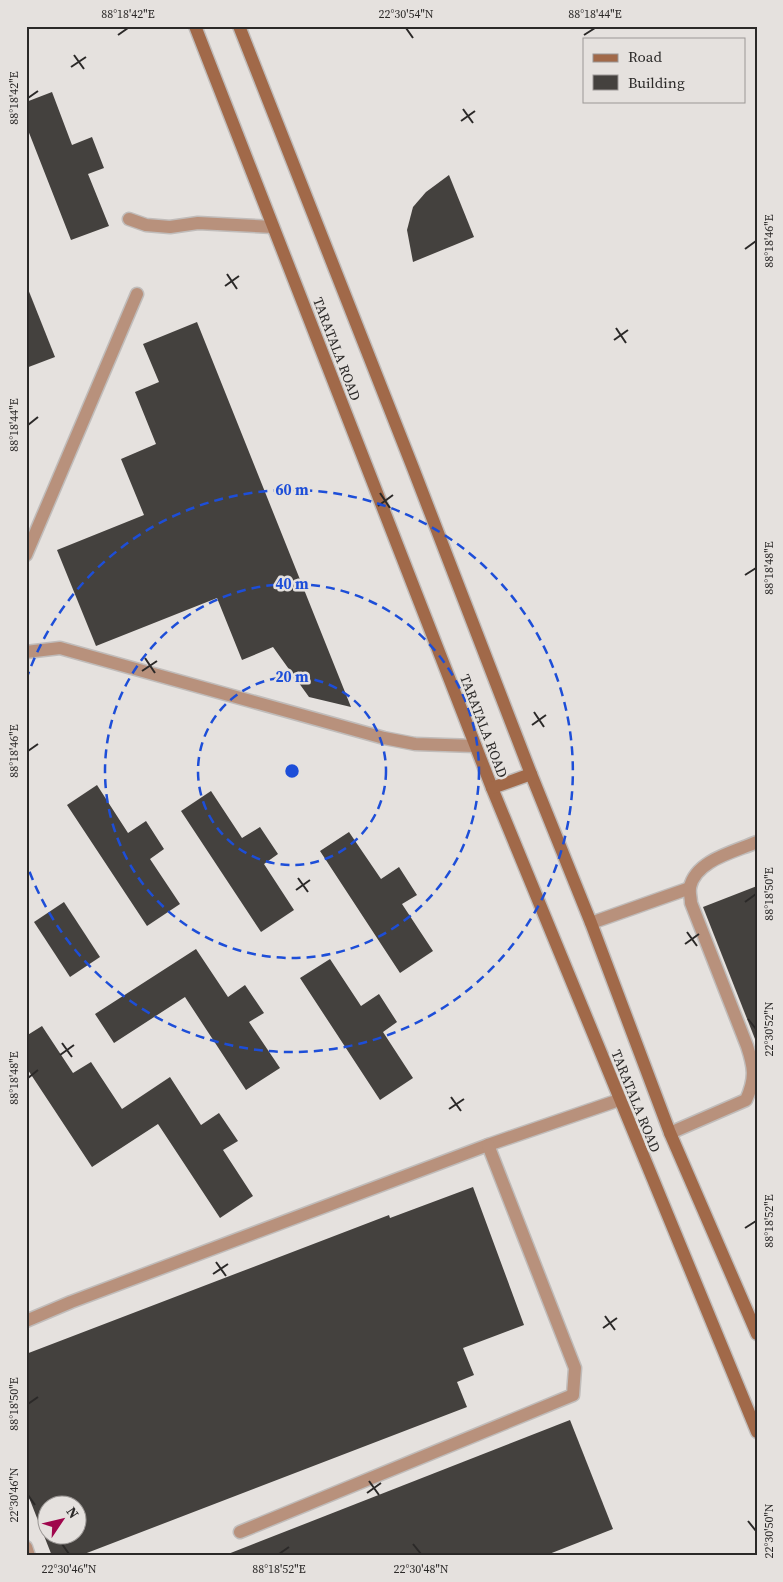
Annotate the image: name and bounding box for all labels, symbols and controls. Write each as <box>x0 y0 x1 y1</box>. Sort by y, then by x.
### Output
text: 88°18'42"E <box>101 6 155 22</box>
text: 22°30'54"N <box>378 6 434 22</box>
text: 88°18'44"E <box>568 6 622 22</box>
legend <box>583 38 746 102</box>
text: Road <box>628 46 662 67</box>
text: 88°18'42"E <box>6 71 22 125</box>
text: Building <box>628 72 685 93</box>
text: 88°18'46"E <box>761 214 777 268</box>
street label: TARATALA ROAD <box>308 294 366 404</box>
text: 88°18'44"E <box>6 398 22 452</box>
text: 60 m <box>275 479 309 500</box>
text: 88°18'48"E <box>761 541 777 595</box>
text: 40 m <box>275 573 309 594</box>
text: 20 m <box>275 666 309 687</box>
street label: TARATALA ROAD <box>455 671 513 781</box>
text: 88°18'46"E <box>6 724 22 778</box>
centre of rings <box>283 762 301 780</box>
text: 88°18'50"E <box>761 867 777 921</box>
text: 22°30'52"N <box>761 1001 777 1057</box>
street label: TARATALA ROAD <box>606 1047 666 1155</box>
text: 88°18'48"E <box>6 1051 22 1105</box>
text: 88°18'52"E <box>761 1194 777 1248</box>
text: 88°18'50"E <box>6 1377 22 1431</box>
text: 22°30'46"N <box>6 1467 22 1523</box>
north arrow <box>38 1494 88 1544</box>
text: N <box>62 1503 84 1522</box>
text: 22°30'50"N <box>761 1503 777 1559</box>
text: 22°30'46"N <box>41 1561 97 1577</box>
text: 88°18'52"E <box>252 1561 306 1577</box>
text: 22°30'48"N <box>393 1561 449 1577</box>

